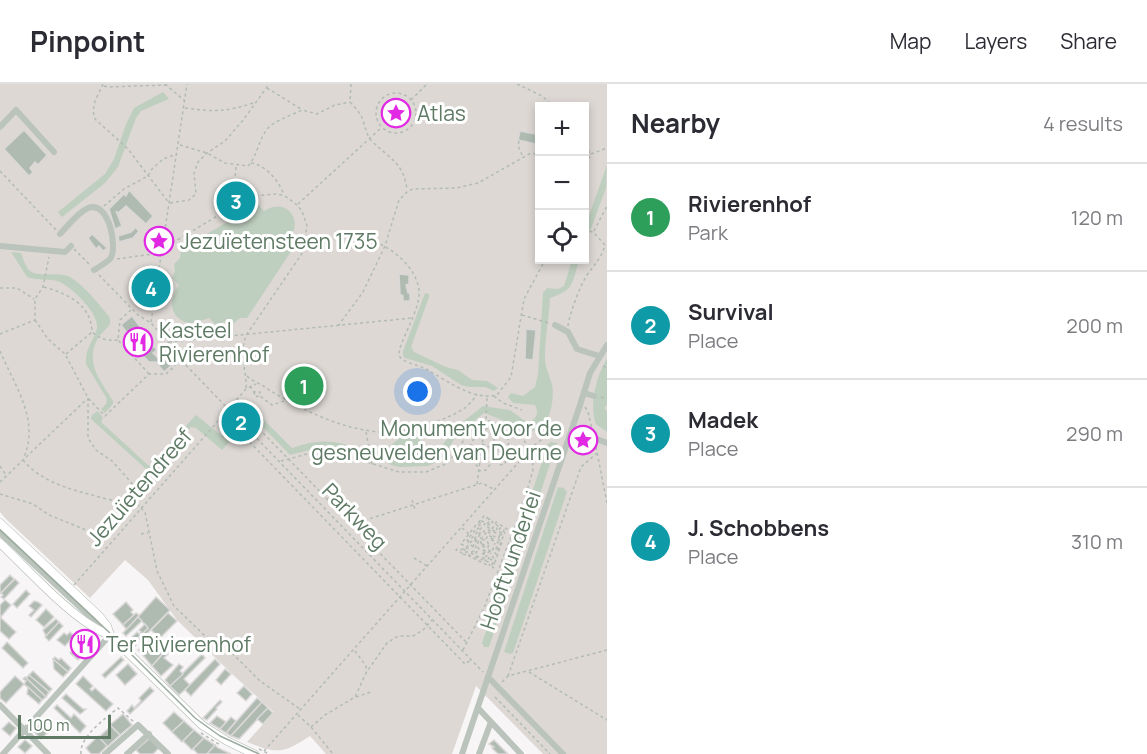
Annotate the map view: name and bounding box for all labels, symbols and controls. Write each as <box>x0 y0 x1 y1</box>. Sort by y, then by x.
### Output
text: Pinpoint <box>30 22 145 60</box>
text: Map <box>890 27 931 55</box>
text: Layers <box>964 27 1027 55</box>
text: Share <box>1060 27 1117 55</box>
place icon: Atlas <box>380 97 412 129</box>
place label: Atlas <box>417 99 466 127</box>
map controls <box>535 102 589 264</box>
button: + <box>535 102 589 156</box>
text: Nearby <box>631 105 720 141</box>
text: 4 results <box>1043 110 1123 137</box>
button: − <box>535 156 589 210</box>
pin: 3 <box>216 178 256 224</box>
text: Rivierenhof <box>688 189 811 219</box>
text: 1 <box>646 204 655 231</box>
text: 120 m <box>1071 204 1123 231</box>
button: locate <box>535 210 589 264</box>
text: Park <box>688 219 728 246</box>
place icon: Jezuïetensteen 1735 <box>143 225 175 257</box>
place label: Jezuïetensteen 1735 <box>180 227 378 255</box>
pin: 4 <box>132 266 170 310</box>
text: Survival <box>688 297 774 327</box>
text: 2 <box>645 312 656 339</box>
text: 200 m <box>1066 312 1123 339</box>
place label: Kasteel Rivierenhof <box>159 316 270 368</box>
restaurant icon: Kasteel Rivierenhof <box>122 326 154 358</box>
text: Place <box>688 327 738 354</box>
pin: 1 <box>284 364 324 408</box>
your location <box>403 377 432 406</box>
pin: 2 <box>222 400 260 444</box>
text: Madek <box>688 405 758 435</box>
place label: Monument voor de gesneuvelden van Deurne <box>311 414 562 466</box>
text: 3 <box>645 420 656 447</box>
text: 290 m <box>1066 420 1123 447</box>
street label: Jezuïetendreef <box>80 422 198 552</box>
place icon: Monument voor de gesneuvelden van Deurne <box>567 424 599 456</box>
text: Place <box>688 435 738 462</box>
street label: Parkweg <box>316 477 394 555</box>
street label: Hooftvunderlei <box>473 487 547 633</box>
text: J. Schobbens <box>688 513 829 543</box>
text: 4 <box>644 528 657 555</box>
text: 310 m <box>1071 528 1123 555</box>
text: Place <box>688 543 738 570</box>
restaurant icon: Ter Rivierenhof <box>69 628 101 660</box>
place label: Ter Rivierenhof <box>106 630 252 658</box>
scale bar <box>18 712 111 740</box>
text: 100 m <box>27 714 70 736</box>

